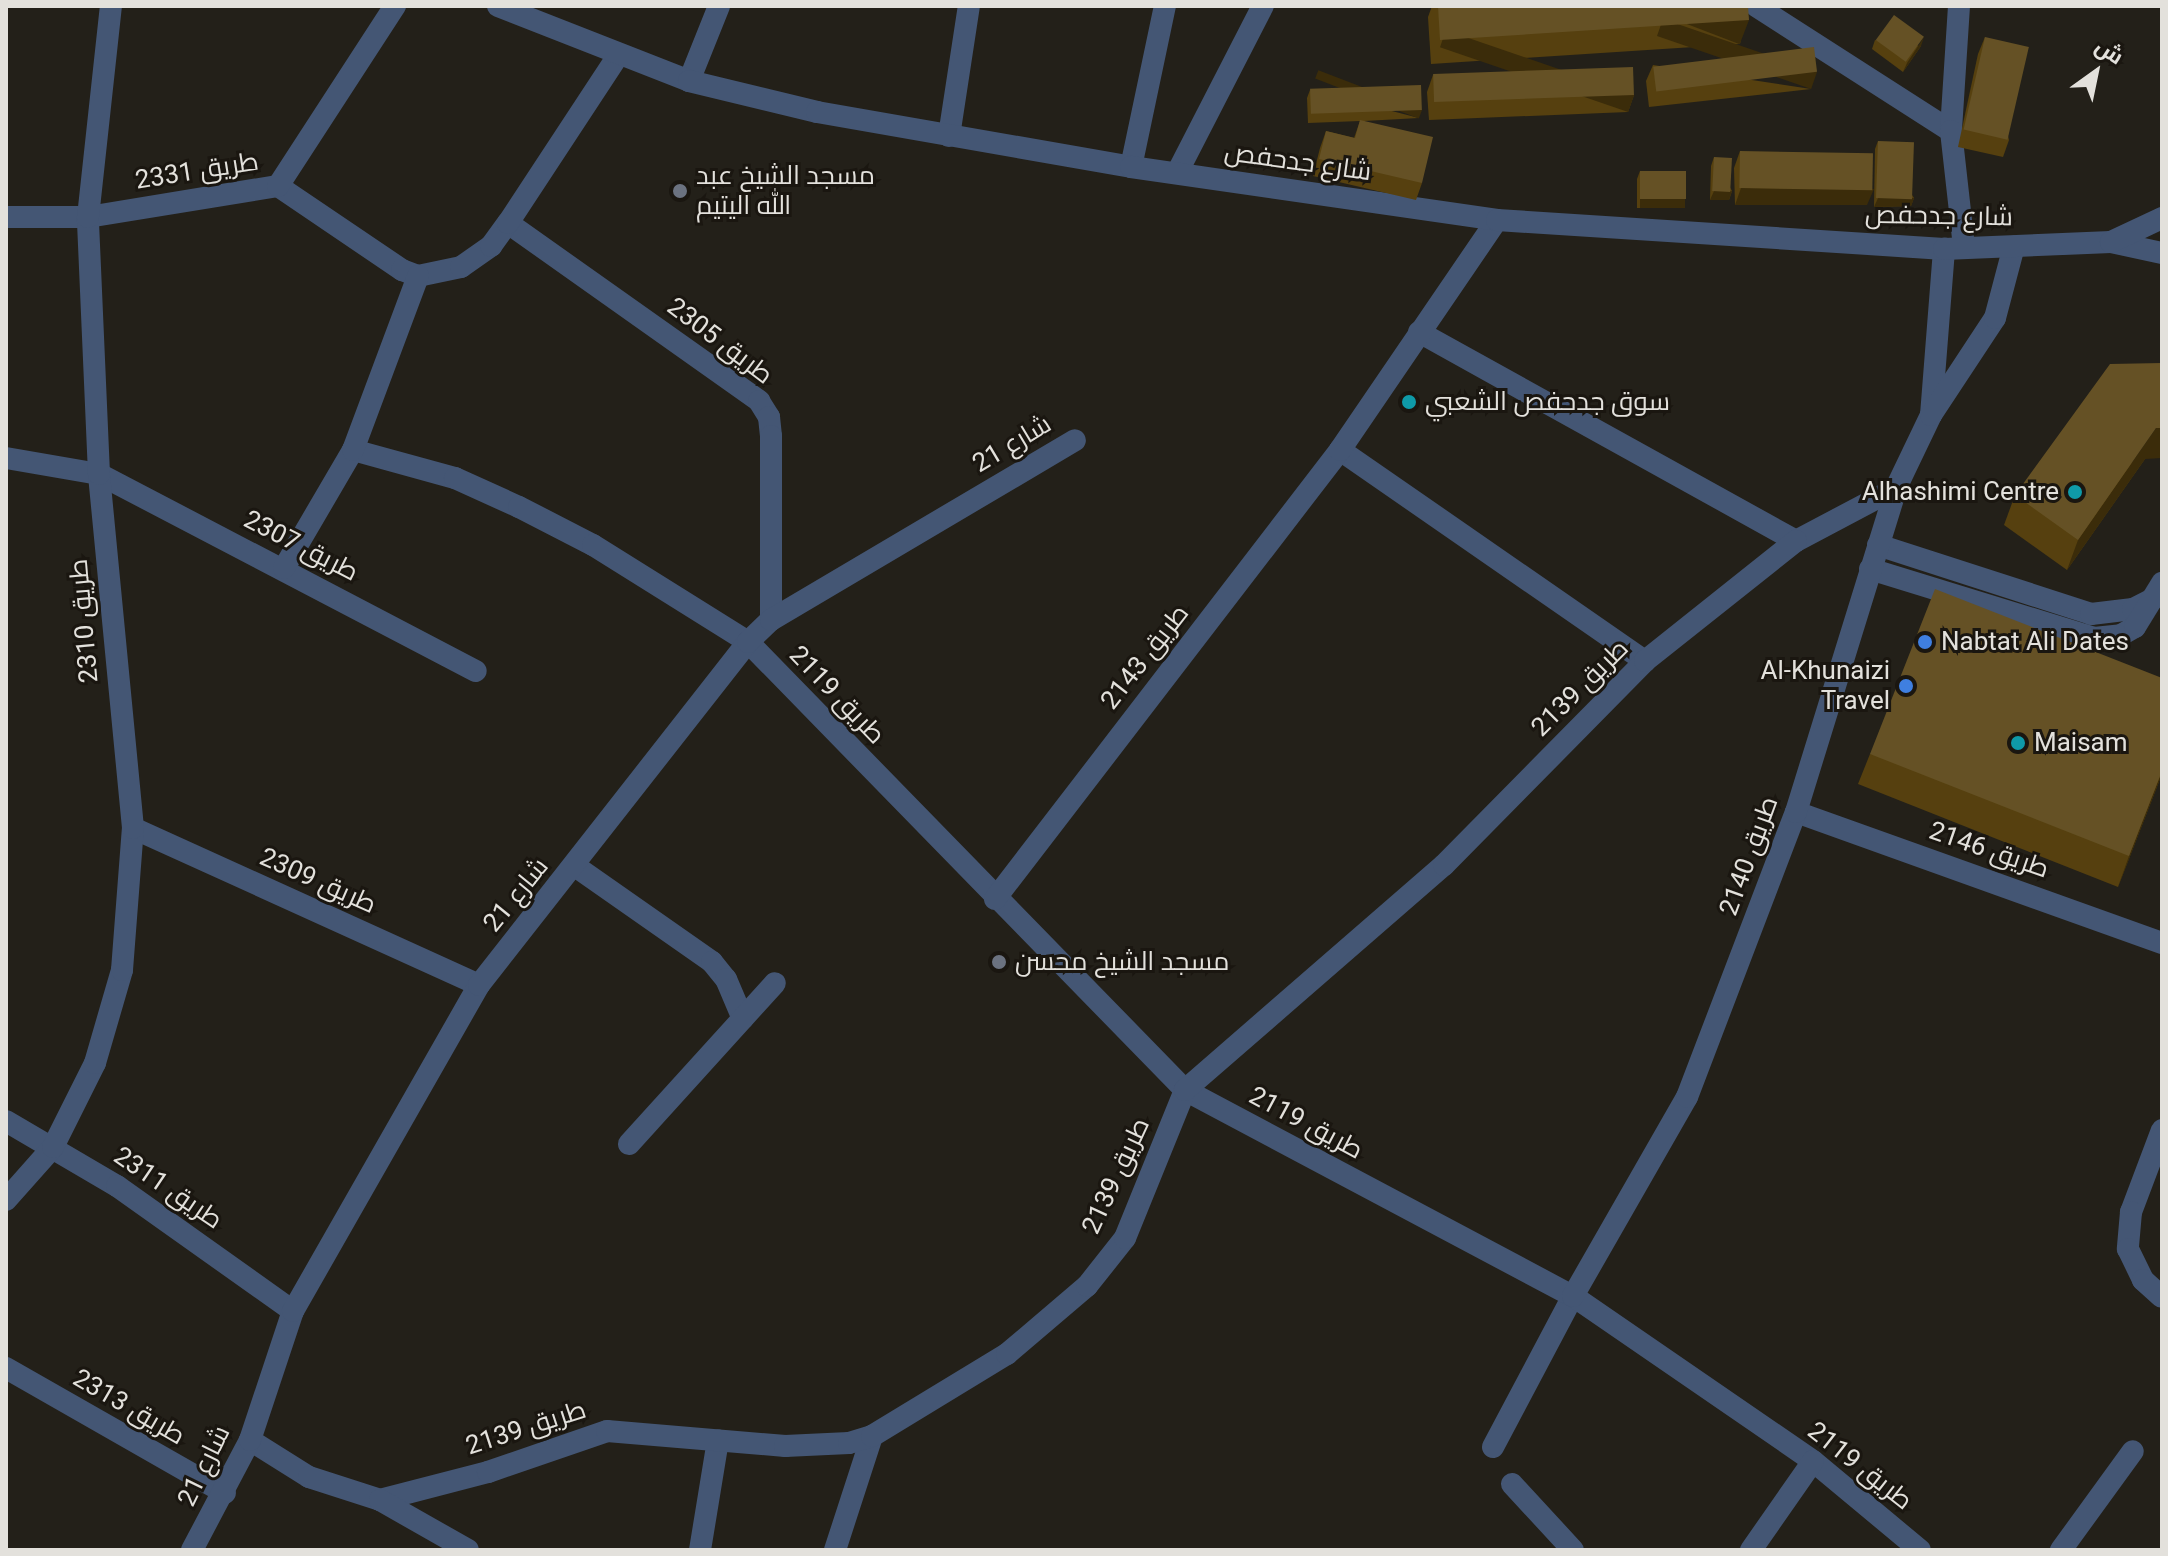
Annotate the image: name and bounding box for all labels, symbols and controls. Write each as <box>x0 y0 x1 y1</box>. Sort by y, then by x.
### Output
north arrow <box>2056 32 2136 112</box>
text: ش <box>2091 33 2128 70</box>
street label: شارع جدحفص <box>1223 136 1373 188</box>
street label: طريق 2331 <box>133 146 261 196</box>
place label: مسجد الشيخ عبد الله اليتيم <box>696 160 875 222</box>
marker: مسجد الشيخ عبد الله اليتيم <box>671 182 689 200</box>
street label: شارع جدحفص <box>1865 199 2013 233</box>
street label: طريق 2305 <box>661 291 779 391</box>
place label: سوق جدحفص الشعبي <box>1425 386 1670 418</box>
marker: سوق جدحفص الشعبي <box>1400 393 1418 411</box>
street label: شارع 21 <box>967 408 1057 480</box>
place label: Alhashimi Centre <box>1862 476 2059 508</box>
marker: Alhashimi Centre <box>2066 483 2084 501</box>
street label: طريق 2307 <box>239 504 363 588</box>
street label: طريق 2310 <box>63 558 105 684</box>
street label: طريق 2143 <box>1094 598 1196 716</box>
place label: Nabtat Ali Dates <box>1941 626 2129 658</box>
street label: طريق 2139 <box>1525 633 1635 743</box>
marker: Nabtat Ali Dates <box>1916 633 1934 651</box>
street label: طريق 2119 <box>783 639 891 751</box>
place label: Al-Khunaizi Travel <box>1761 655 1890 716</box>
marker: Al-Khunaizi Travel <box>1897 677 1915 695</box>
place label: Maisam <box>2034 727 2128 759</box>
marker: Maisam <box>2009 734 2027 752</box>
street label: طريق 2140 <box>1713 792 1785 920</box>
street label: طريق 2146 <box>1925 815 2053 885</box>
street label: طريق 2309 <box>255 841 381 921</box>
street label: شارع 21 <box>477 852 555 938</box>
place label: مسجد الشيخ محسن <box>1015 946 1229 978</box>
marker: مسجد الشيخ محسن <box>990 953 1008 971</box>
street label: طريق 2119 <box>1244 1080 1368 1166</box>
street label: طريق 2139 <box>1076 1113 1156 1239</box>
street label: طريق 2311 <box>108 1140 228 1236</box>
street label: طريق 2313 <box>67 1362 191 1452</box>
street label: طريق 2139 <box>462 1394 590 1462</box>
street label: طريق 2119 <box>1801 1415 1919 1517</box>
street label: شارع 21 <box>171 1420 237 1512</box>

